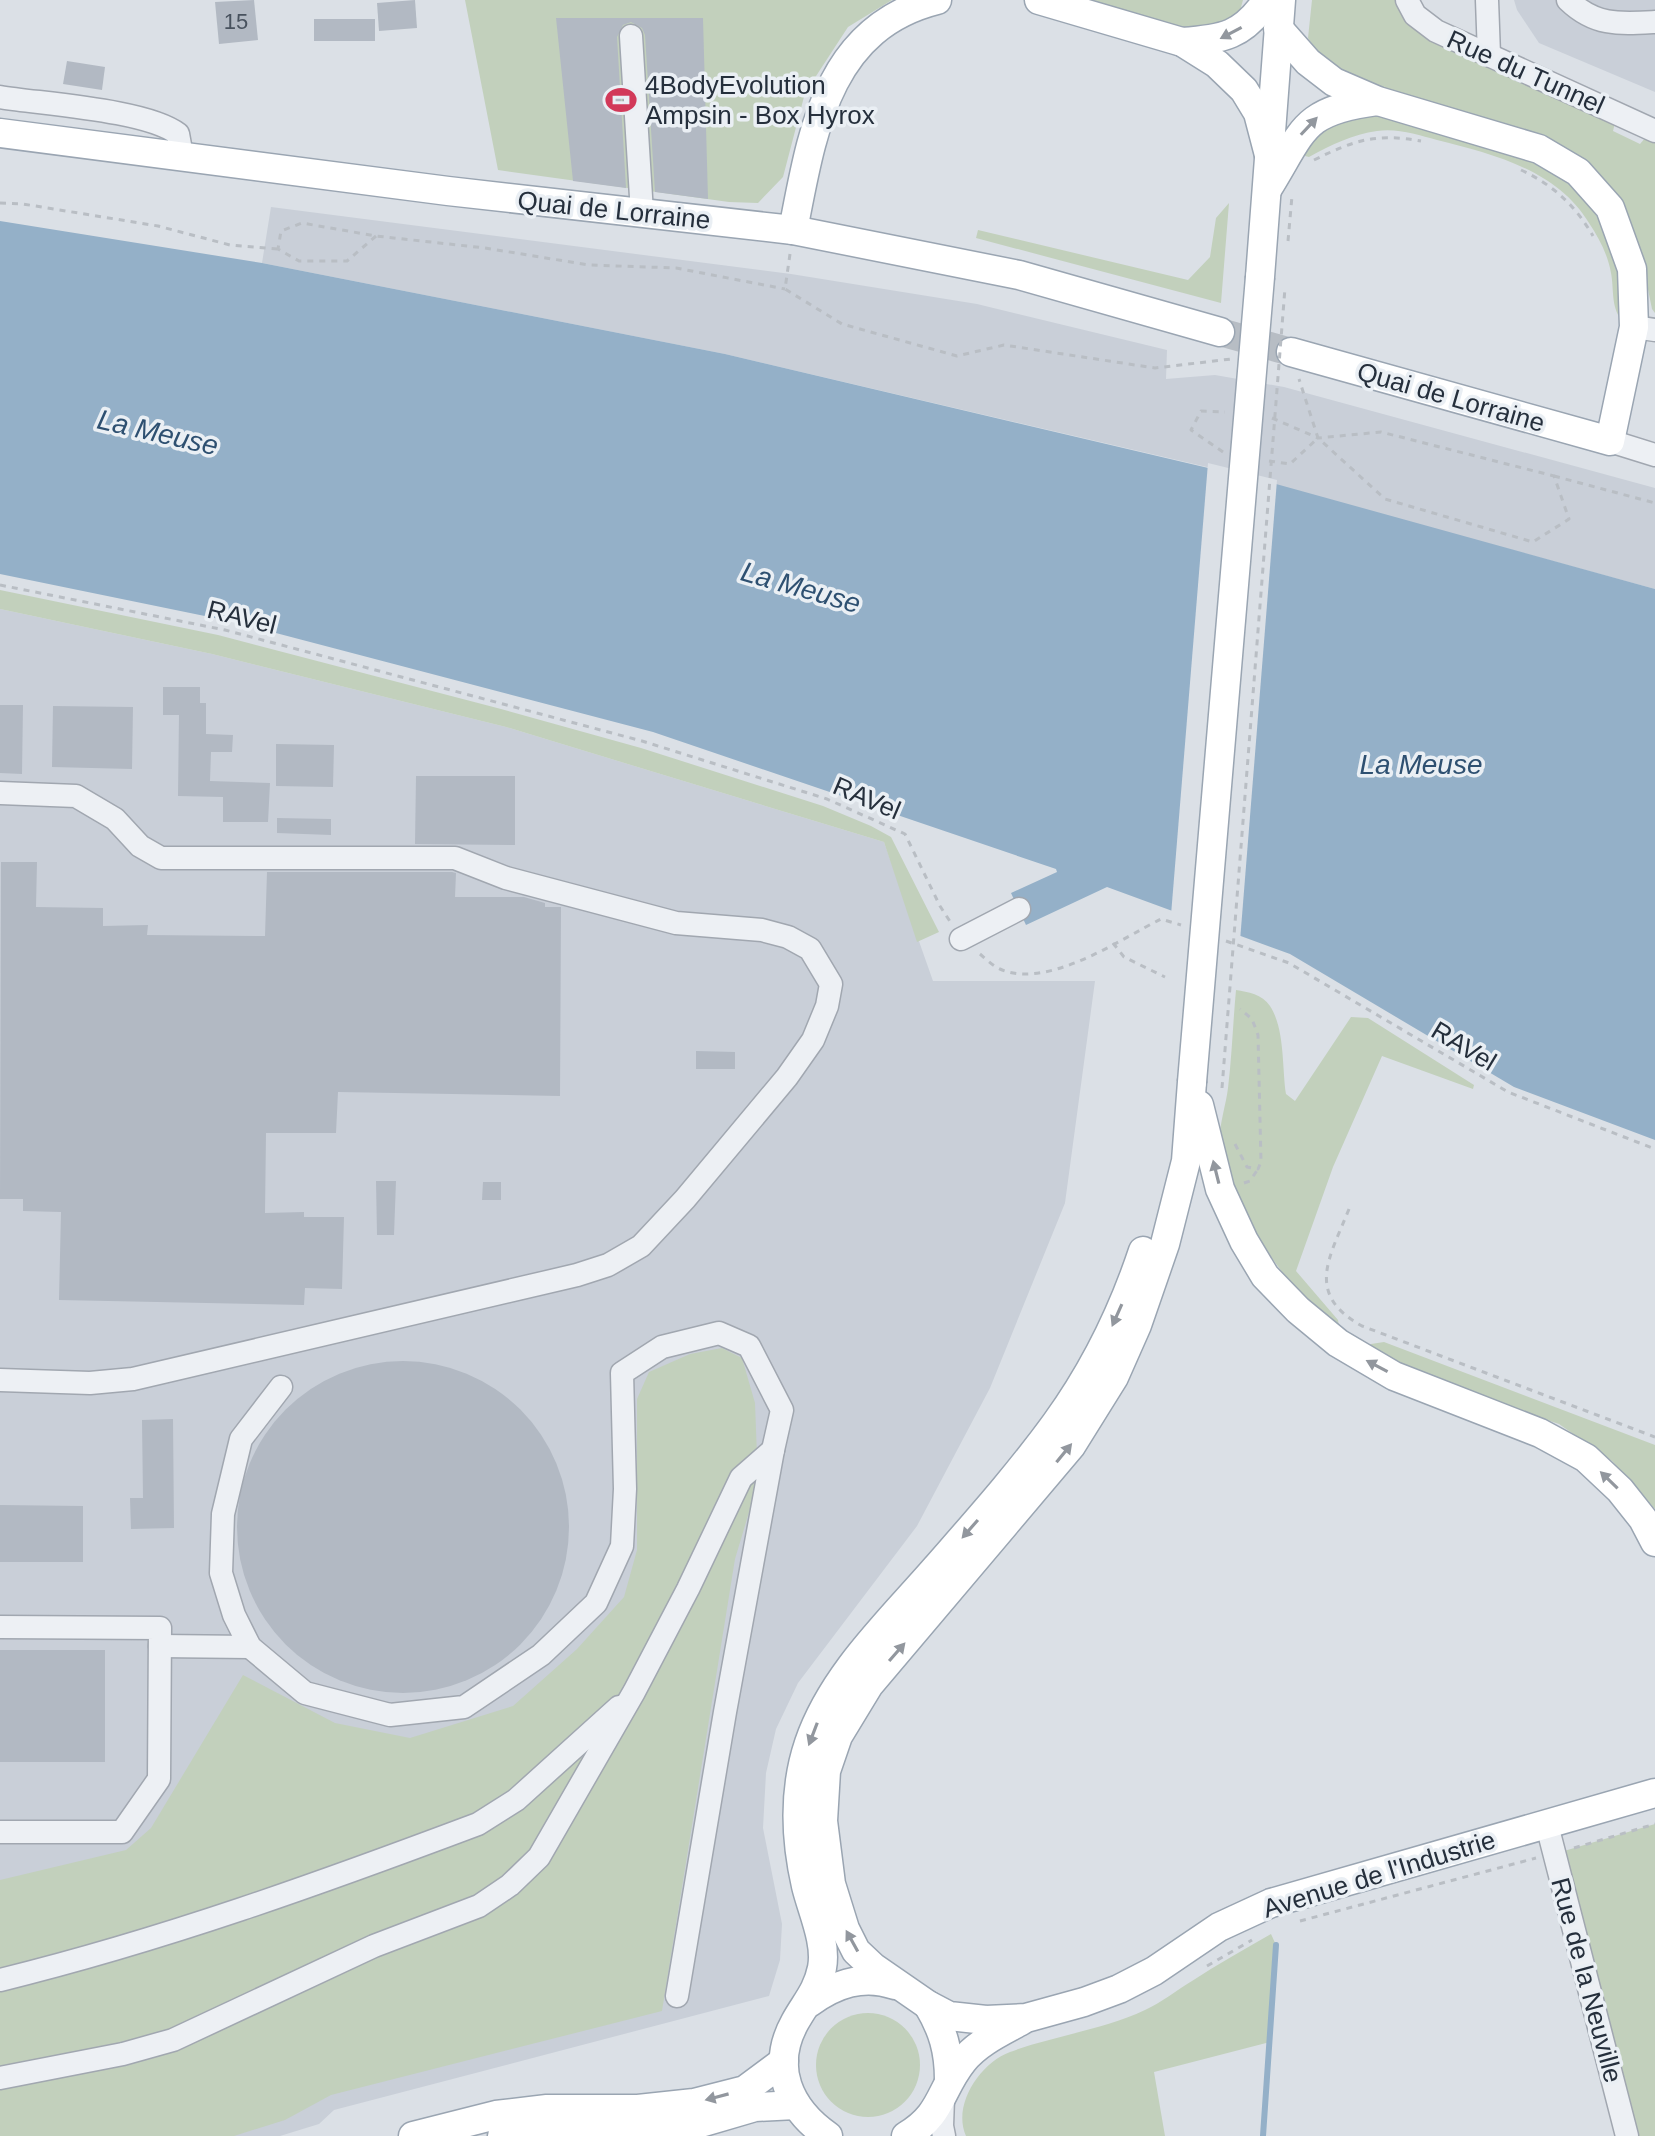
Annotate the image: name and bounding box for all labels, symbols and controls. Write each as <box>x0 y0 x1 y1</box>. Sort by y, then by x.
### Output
house number: 15 <box>224 9 248 34</box>
street label: Rue du Tunnel <box>1443 24 1609 120</box>
one-way arrow <box>1219 26 1242 39</box>
place label: 4BodyEvolution Ampsin - Box Hyrox <box>645 70 875 130</box>
sports icon: 4BodyEvolution Ampsin - Box Hyrox <box>604 83 638 117</box>
one-way arrow <box>1299 117 1317 136</box>
street label: Quai de Lorraine <box>516 185 712 235</box>
street label: Quai de Lorraine <box>1354 356 1548 438</box>
water label: La Meuse <box>94 404 221 461</box>
water label: La Meuse <box>737 556 864 619</box>
street label: RAVel <box>204 594 280 640</box>
water label: La Meuse <box>1360 749 1482 780</box>
street label: RAVel <box>829 770 905 826</box>
street label: RAVel <box>1426 1015 1502 1077</box>
one-way arrow <box>1209 1159 1222 1184</box>
one-way arrow <box>1110 1303 1124 1327</box>
one-way arrow <box>1366 1360 1388 1374</box>
one-way arrow <box>1056 1443 1072 1463</box>
one-way arrow <box>1599 1471 1618 1489</box>
one-way arrow <box>962 1518 979 1538</box>
one-way arrow <box>888 1642 905 1662</box>
one-way arrow <box>806 1722 819 1746</box>
street label: Avenue de l'Industrie <box>1259 1824 1499 1924</box>
street label: Rue de la Neuville <box>1545 1874 1629 2086</box>
one-way arrow <box>846 1930 860 1952</box>
one-way arrow <box>704 2092 729 2104</box>

